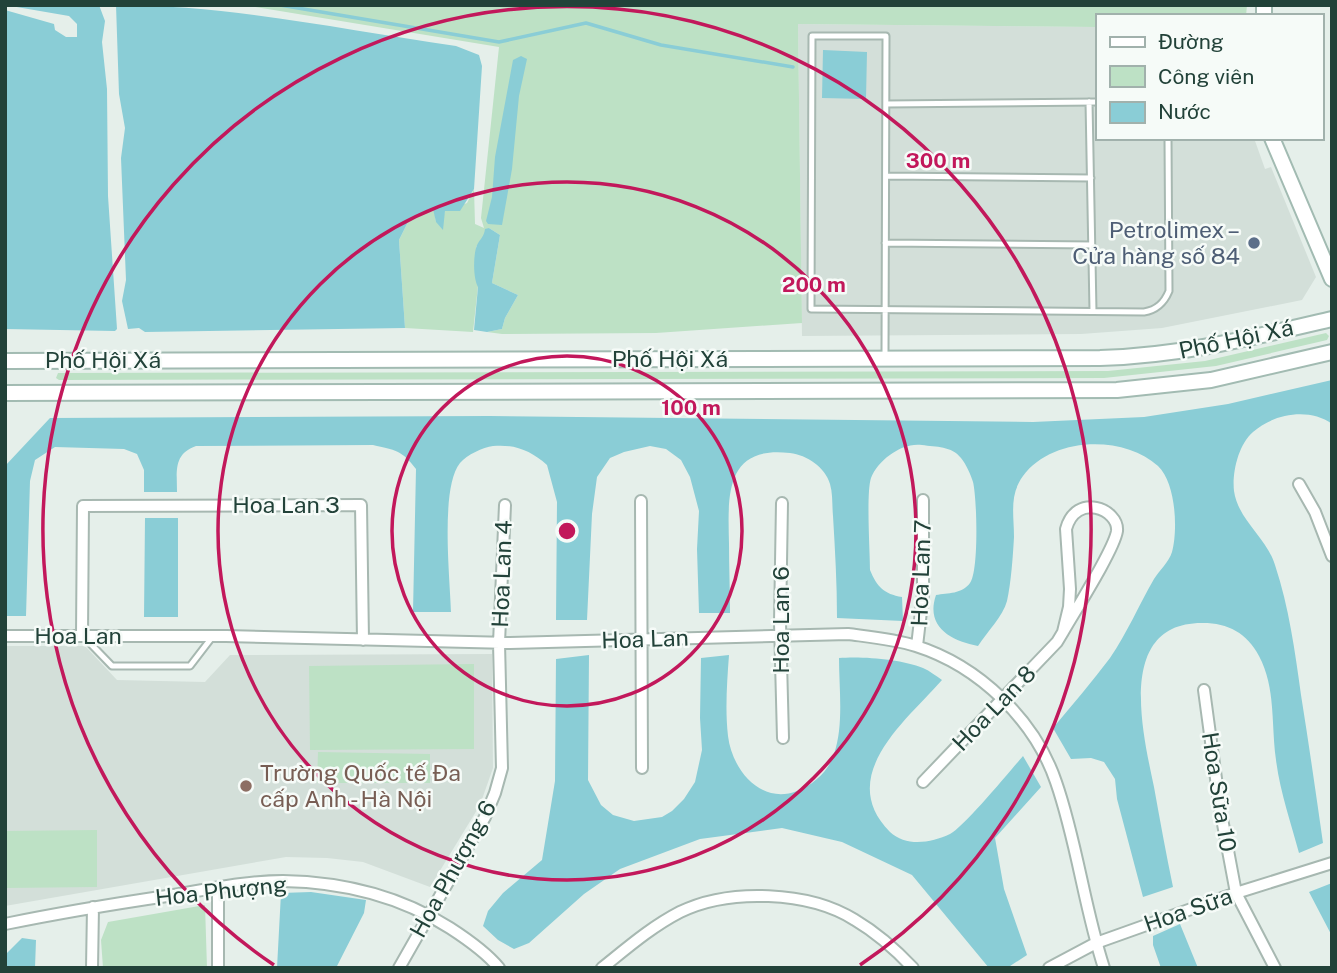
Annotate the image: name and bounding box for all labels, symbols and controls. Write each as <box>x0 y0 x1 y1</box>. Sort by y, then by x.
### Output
legend <box>1096 14 1323 140</box>
text: Đường <box>1158 29 1224 54</box>
text: Công viên <box>1158 64 1254 89</box>
text: Nước <box>1158 99 1211 124</box>
text: 300 m <box>906 148 970 173</box>
place label: Petrolimex – Cửa hàng số 84 <box>1072 216 1240 269</box>
marker: Petrolimex – Cửa hàng số 84 <box>1246 235 1262 251</box>
text: 200 m <box>782 272 846 297</box>
street label: Phố Hội Xá <box>1176 313 1296 364</box>
street label: Phố Hội Xá <box>612 345 728 372</box>
street label: Phố Hội Xá <box>45 346 161 373</box>
text: 100 m <box>661 395 721 420</box>
street label: Hoa Lan 3 <box>232 491 340 518</box>
centre of rings <box>555 519 579 543</box>
street label: Hoa Lan 7 <box>905 519 936 627</box>
street label: Hoa Lan 4 <box>486 520 517 628</box>
street label: Hoa Lan 6 <box>767 566 794 674</box>
street label: Hoa Lan <box>34 622 122 649</box>
street label: Hoa Lan <box>601 623 689 654</box>
street label: Hoa Lan 8 <box>946 659 1041 756</box>
street label: Hoa Sữa 10 <box>1197 730 1242 854</box>
place label: Trường Quốc tế Đa cấp Anh - Hà Nội <box>260 759 461 812</box>
marker: Trường Quốc tế Đa cấp Anh - Hà Nội <box>238 778 254 794</box>
street label: Hoa Phượng 6 <box>404 796 501 942</box>
street label: Hoa Phượng <box>154 870 288 911</box>
street label: Hoa Sữa <box>1140 882 1236 937</box>

